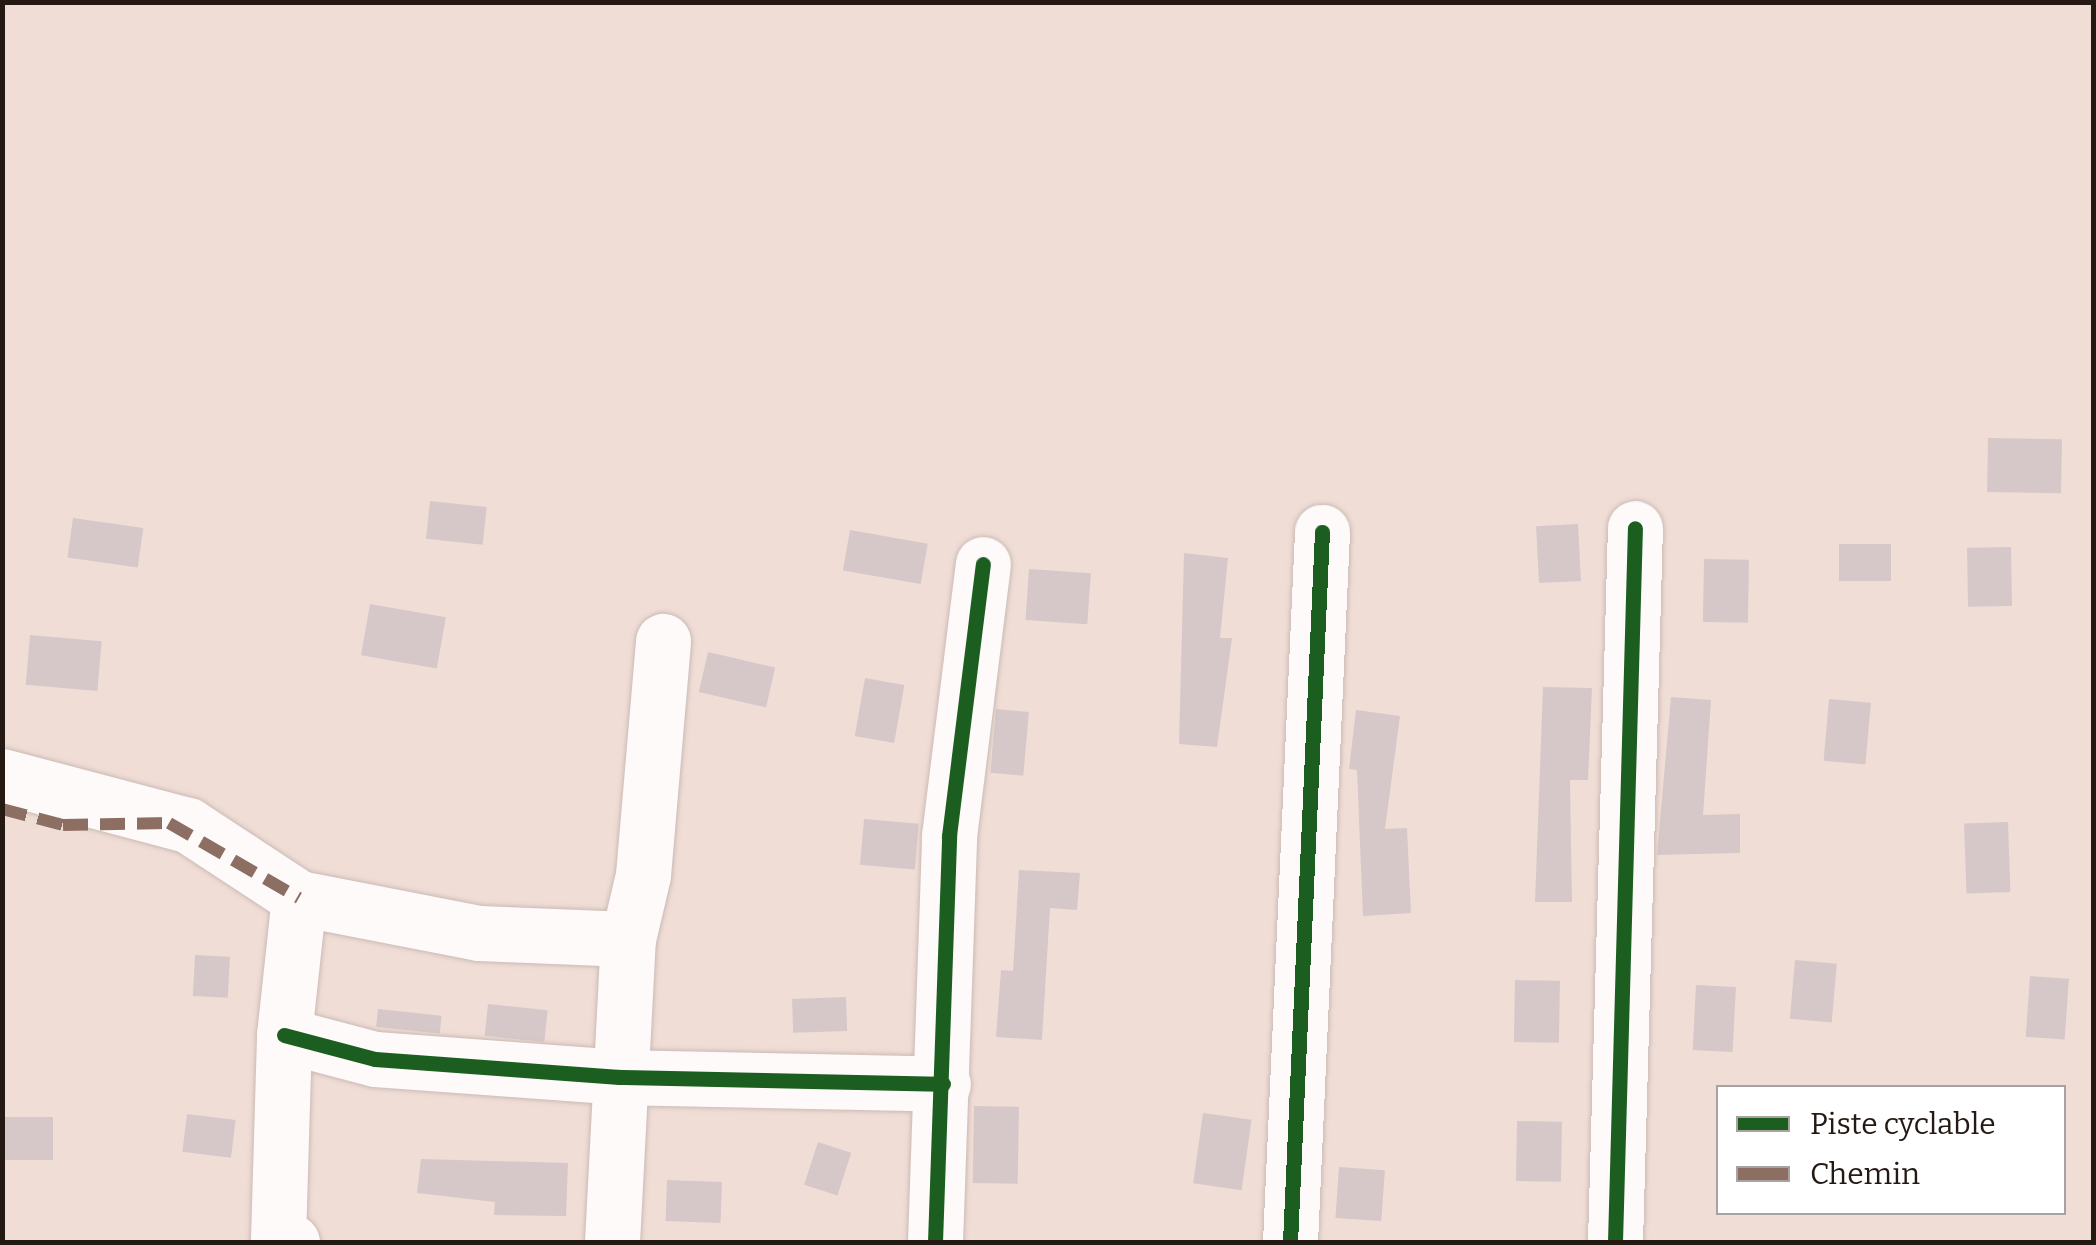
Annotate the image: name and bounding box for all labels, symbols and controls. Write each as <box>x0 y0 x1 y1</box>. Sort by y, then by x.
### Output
legend <box>1716 1085 2066 1215</box>
text: Piste cyclable <box>1810 1106 1996 1142</box>
text: Chemin <box>1810 1156 1920 1192</box>

